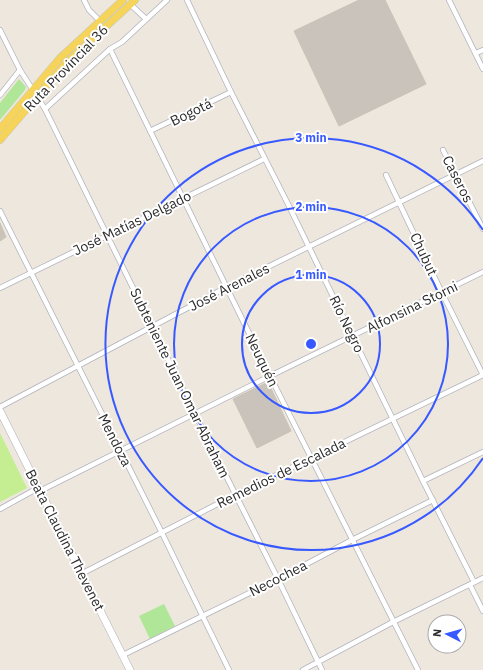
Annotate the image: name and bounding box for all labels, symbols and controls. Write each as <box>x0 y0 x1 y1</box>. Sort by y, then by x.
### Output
street label: Ruta Provincial 36 <box>20 21 112 115</box>
street label: Bogotá <box>167 94 215 130</box>
text: 3 min <box>295 130 327 145</box>
street label: Caseros <box>439 152 478 206</box>
street label: José Matías Delgado <box>70 186 194 259</box>
text: 2 min <box>295 199 327 214</box>
street label: Chubut <box>406 230 442 279</box>
street label: José Arenales <box>186 259 273 315</box>
text: 1 min <box>295 267 327 282</box>
street label: Alfonsina Storni <box>363 277 461 337</box>
street label: Subteniente Juan Omar Abraham <box>126 285 234 481</box>
street label: Río Negro <box>325 292 369 356</box>
street label: Neuquén <box>241 330 283 390</box>
centre of rings <box>304 337 318 351</box>
street label: Mendoza <box>94 411 136 470</box>
street label: Remedios de Escalada <box>214 434 349 512</box>
street label: Beata Claudina Thevenet <box>21 466 109 614</box>
street label: Necochea <box>246 556 310 600</box>
north arrow <box>427 614 467 654</box>
text: N <box>430 628 444 638</box>

